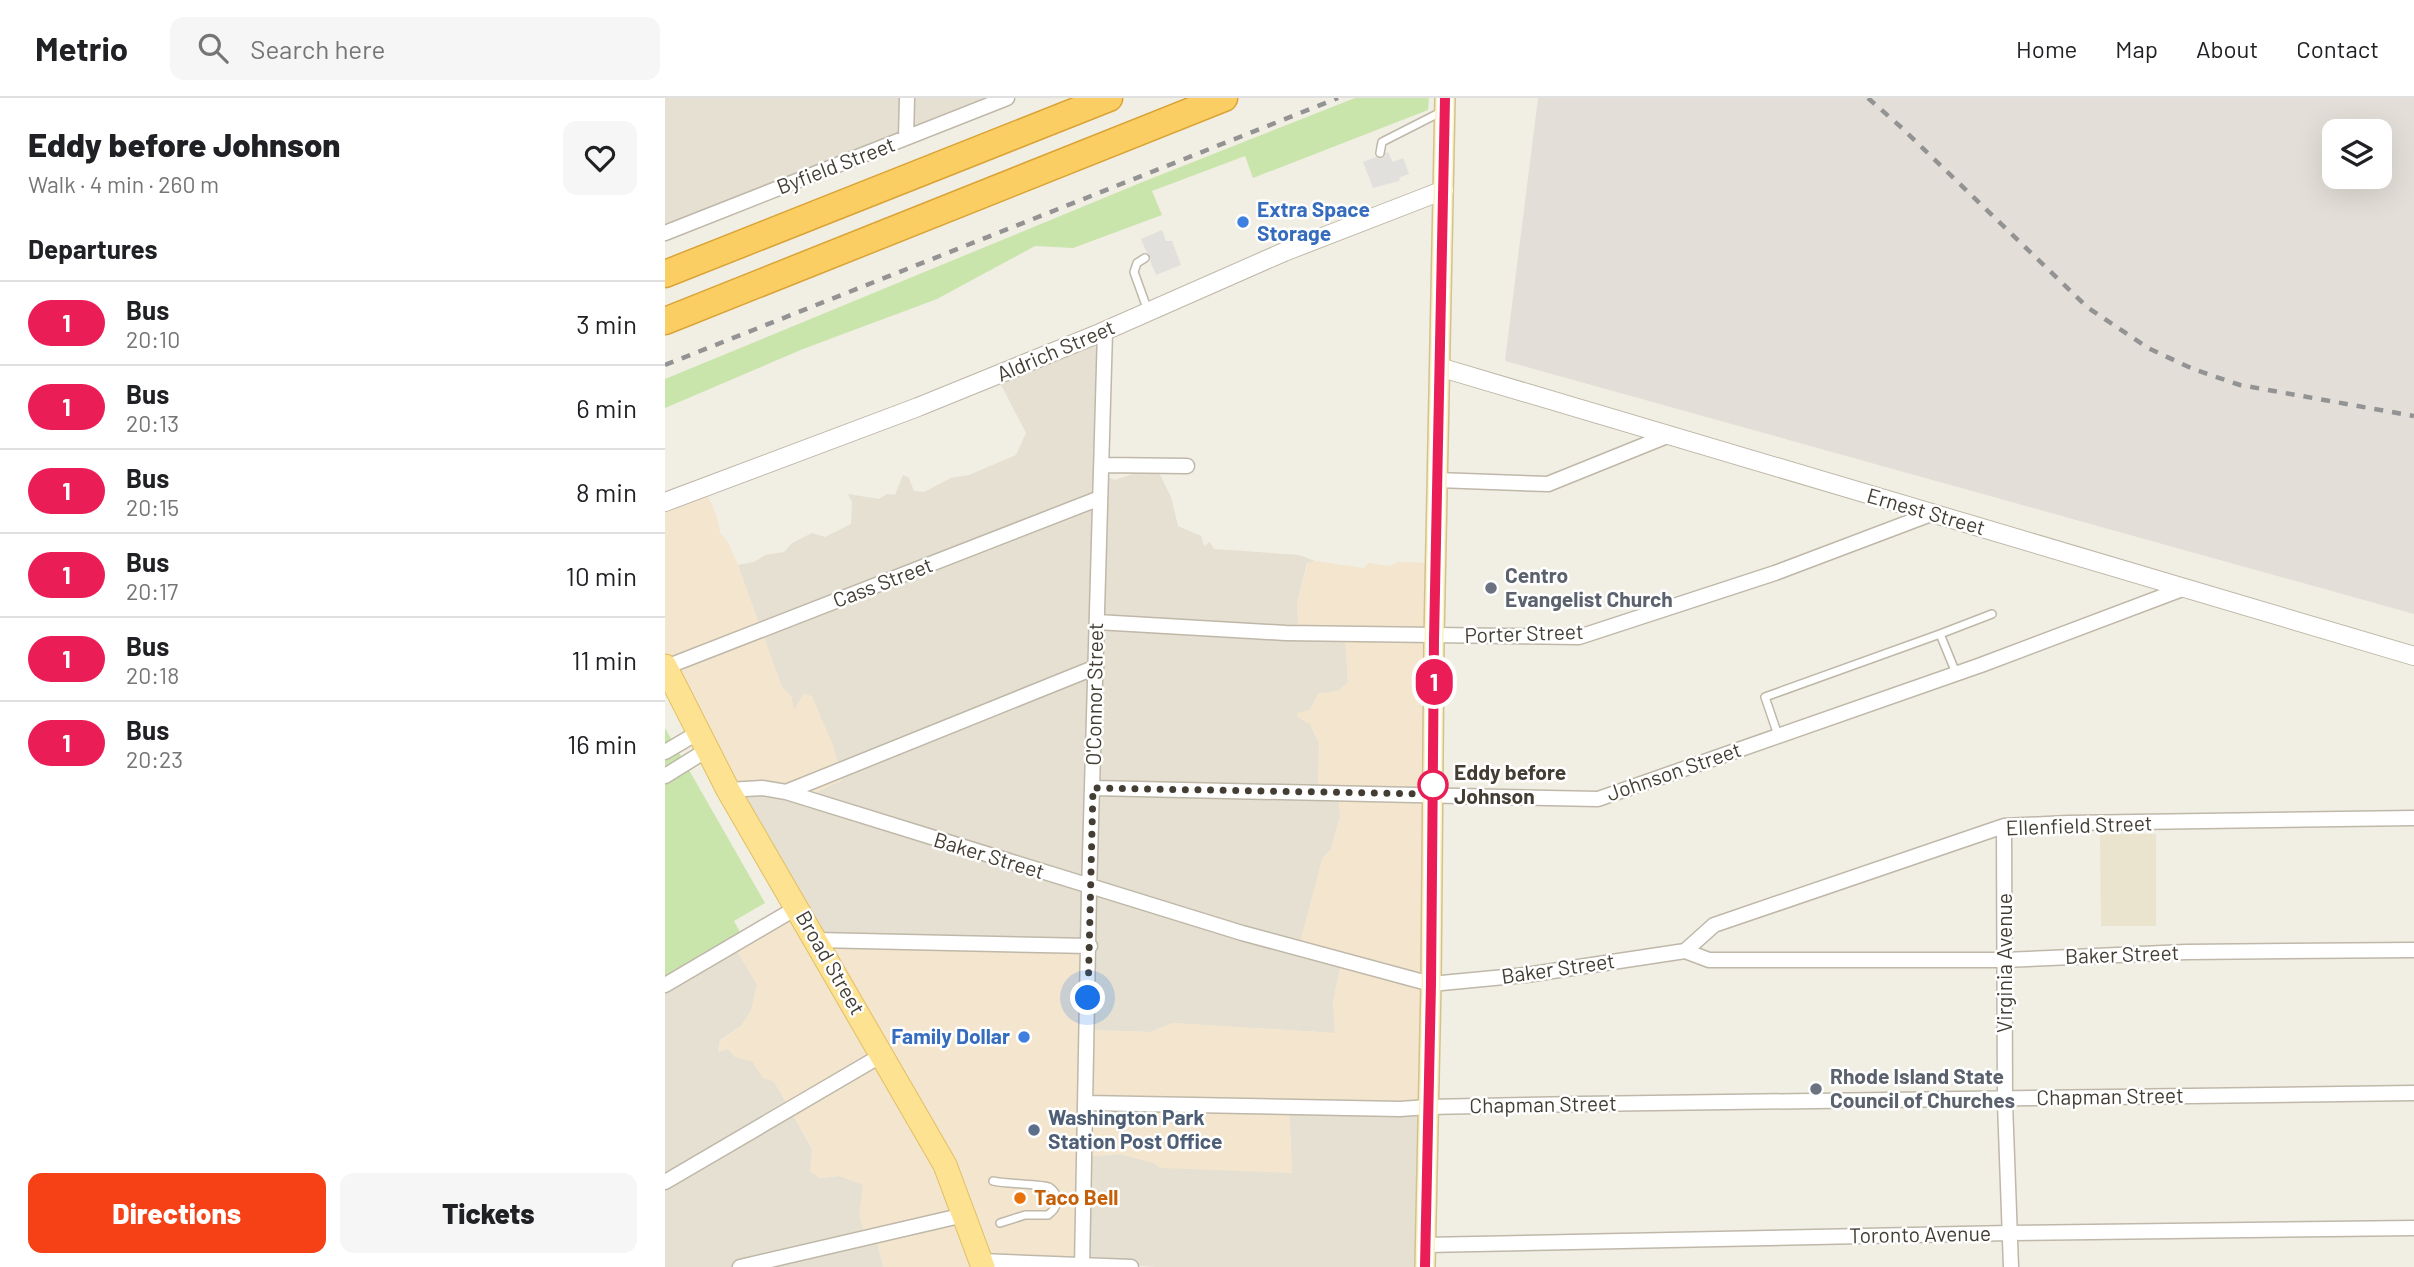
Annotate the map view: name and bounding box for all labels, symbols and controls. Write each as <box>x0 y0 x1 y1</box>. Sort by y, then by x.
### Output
search box <box>170 17 660 80</box>
text: Metrio <box>35 28 128 68</box>
icon: search <box>194 29 232 67</box>
text: Search here <box>250 33 385 64</box>
text: Home <box>2016 34 2077 63</box>
text: Map <box>2115 34 2158 63</box>
text: About <box>2196 34 2258 63</box>
text: Contact <box>2296 34 2379 63</box>
map controls <box>2322 119 2392 189</box>
button: layers <box>2322 119 2392 189</box>
button: heart <box>563 121 637 195</box>
text: Eddy before Johnson <box>28 124 340 164</box>
street label: Byfield Street <box>773 131 898 199</box>
text: Walk · 4 min · 260 m <box>28 170 219 198</box>
place label: Extra Space Storage <box>1257 196 1370 245</box>
marker: Extra Space Storage <box>1235 214 1251 230</box>
text: Departures <box>28 233 158 264</box>
text: Bus <box>126 294 169 325</box>
text: 1 <box>62 308 71 337</box>
text: 3 min <box>576 308 637 339</box>
street label: Aldrich Street <box>993 314 1118 386</box>
text: 20:10 <box>126 325 180 353</box>
text: Bus <box>126 378 169 409</box>
text: 1 <box>62 392 71 421</box>
text: 6 min <box>576 392 637 423</box>
text: 20:13 <box>126 409 179 437</box>
text: Bus <box>126 462 169 493</box>
text: 1 <box>62 476 71 505</box>
text: 8 min <box>576 476 637 507</box>
street label: Ernest Street <box>1864 482 1988 539</box>
text: 20:15 <box>126 493 179 521</box>
text: Bus <box>126 546 169 577</box>
street label: Cass Street <box>829 551 936 612</box>
text: 1 <box>62 560 71 589</box>
text: 10 min <box>566 560 637 591</box>
place label: Centro Evangelist Church <box>1505 562 1673 611</box>
text: 20:17 <box>126 577 178 605</box>
marker: Centro Evangelist Church <box>1483 580 1499 596</box>
street label: Porter Street <box>1464 618 1584 647</box>
street label: O'Connor Street <box>1080 622 1107 766</box>
text: Bus <box>126 630 169 661</box>
text: 1 <box>62 644 71 673</box>
text: 11 min <box>571 644 637 675</box>
line badge: 1 <box>1411 659 1457 705</box>
text: 20:18 <box>126 661 179 689</box>
text: 1 <box>1430 667 1438 696</box>
text: Bus <box>126 714 169 745</box>
text: 1 <box>62 728 71 757</box>
text: 16 min <box>567 728 637 759</box>
street label: Johnson Street <box>1603 736 1744 805</box>
text: 20:23 <box>126 745 183 773</box>
place label: Eddy before Johnson <box>1454 759 1566 808</box>
marker: Eddy before Johnson <box>1418 770 1448 800</box>
street label: Ellenfield Street <box>2005 809 2153 840</box>
street label: Baker Street <box>931 826 1048 883</box>
street label: Virginia Avenue <box>1991 893 2016 1033</box>
street label: Broad Street <box>792 906 871 1019</box>
street label: Baker Street <box>2064 939 2179 968</box>
street label: Baker Street <box>1499 947 1616 988</box>
your location <box>1070 980 1105 1015</box>
place label: Family Dollar <box>891 1023 1010 1048</box>
marker: Family Dollar <box>1016 1029 1032 1045</box>
place label: Rhode Island State Council of Churches <box>1830 1063 2015 1112</box>
marker: Rhode Island State Council of Churches <box>1808 1081 1824 1097</box>
street label: Chapman Street <box>2036 1082 2184 1109</box>
street label: Chapman Street <box>1469 1090 1617 1117</box>
place label: Washington Park Station Post Office <box>1048 1104 1222 1153</box>
marker: Washington Park Station Post Office <box>1026 1122 1042 1138</box>
button: Directions <box>28 1173 326 1253</box>
button: Tickets <box>340 1173 637 1253</box>
place label: Taco Bell <box>1034 1184 1118 1209</box>
marker: Taco Bell <box>1012 1190 1028 1206</box>
street label: Toronto Avenue <box>1849 1220 1991 1247</box>

